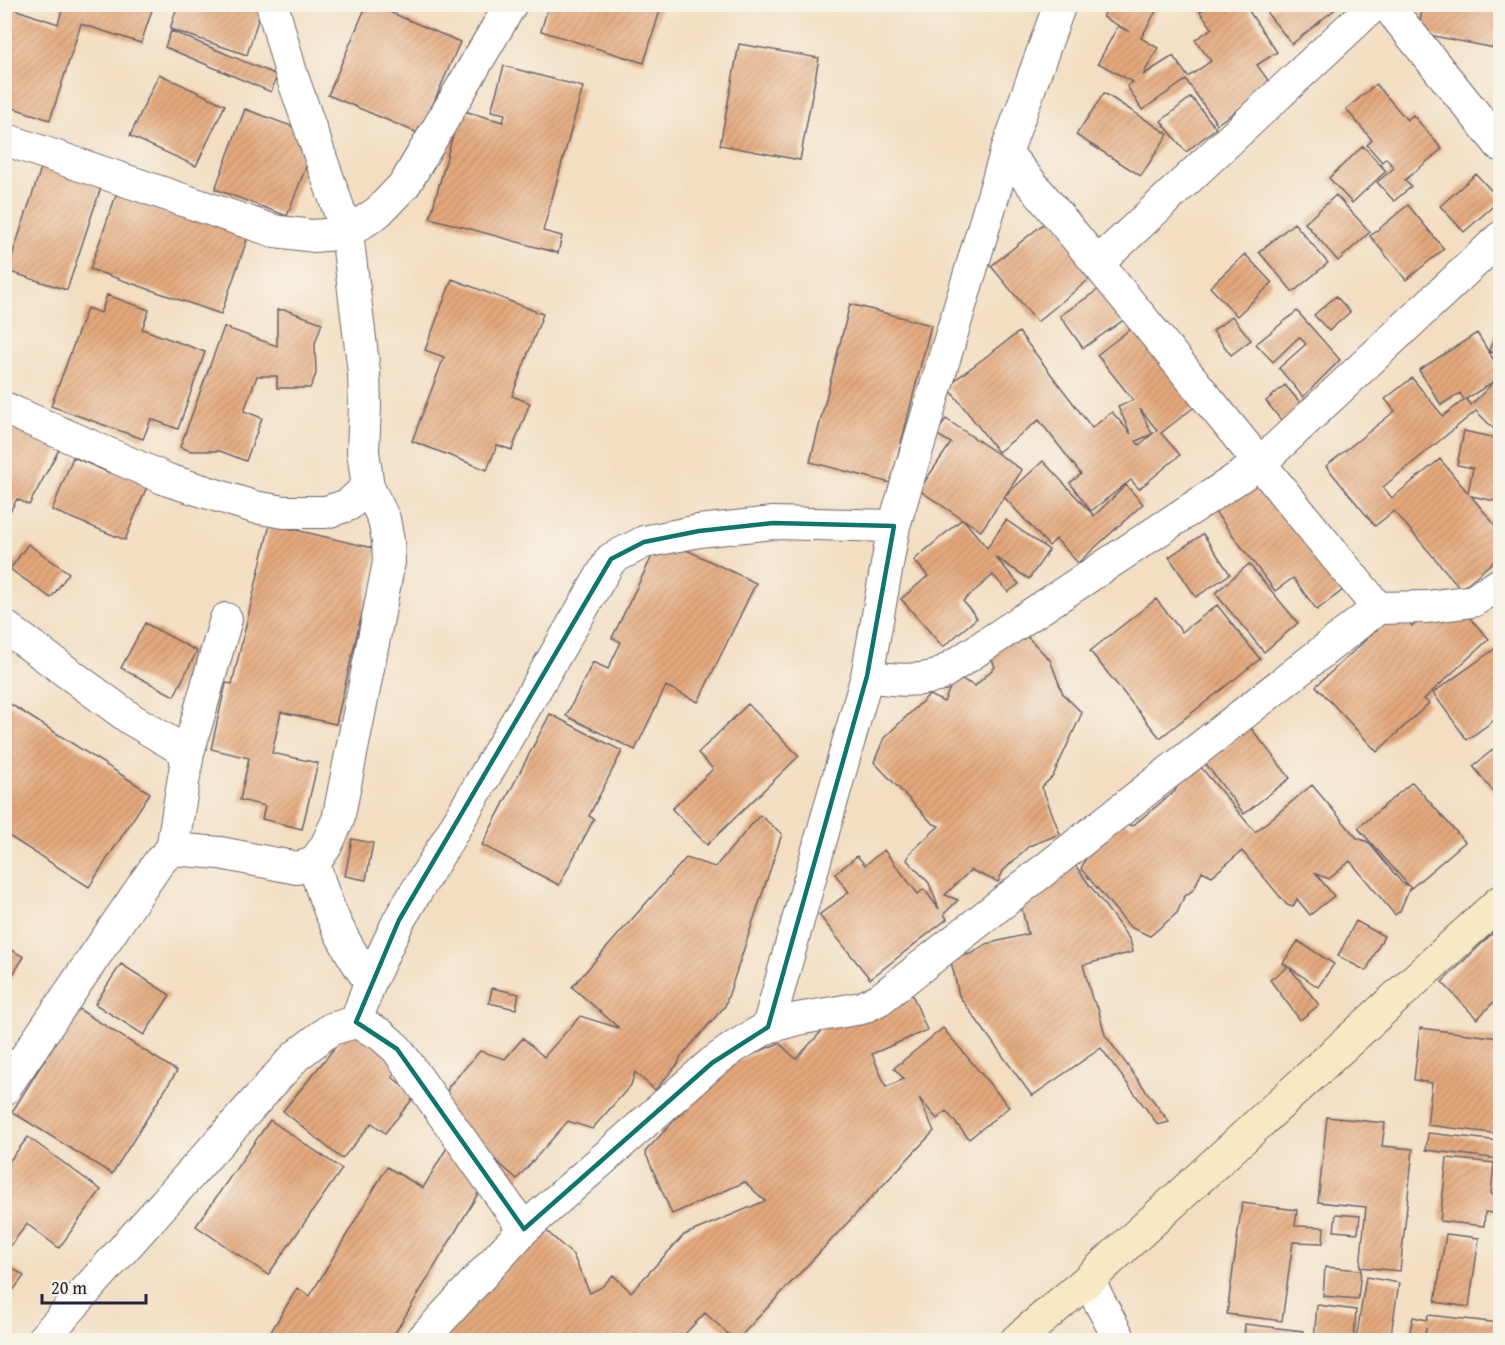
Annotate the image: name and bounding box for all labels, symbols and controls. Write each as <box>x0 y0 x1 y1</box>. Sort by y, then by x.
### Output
scale bar <box>42 1267 146 1305</box>
text: 20 m <box>51 1274 87 1301</box>

